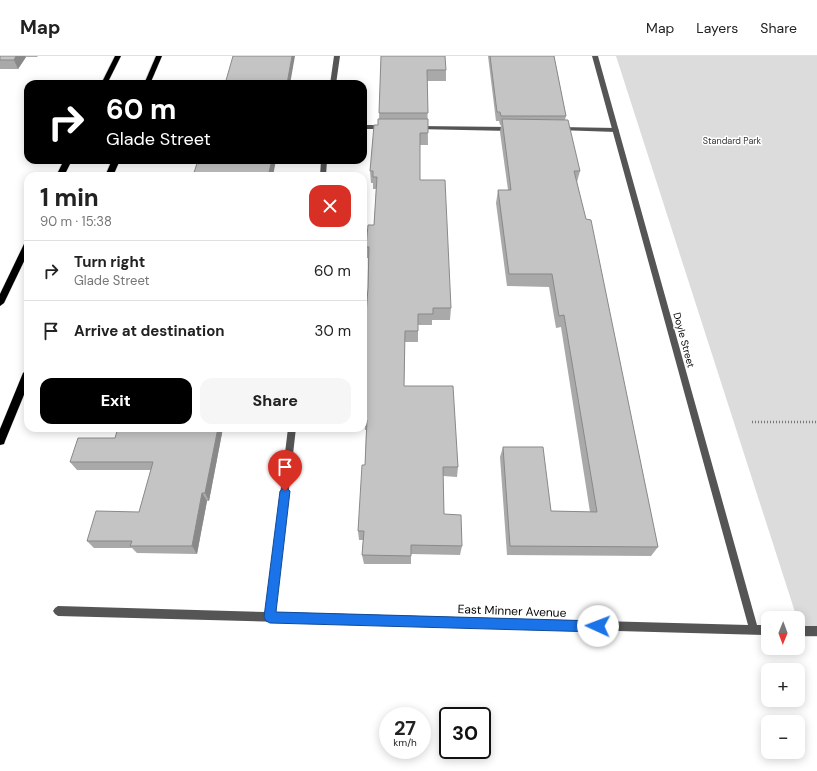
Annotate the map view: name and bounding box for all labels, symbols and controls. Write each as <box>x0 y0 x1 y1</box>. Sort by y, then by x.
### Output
text: Map <box>20 15 60 40</box>
text: Map <box>646 19 674 37</box>
text: Layers <box>696 19 738 37</box>
text: Share <box>760 19 797 37</box>
text: 60 m <box>106 91 176 128</box>
icon: right <box>40 96 92 148</box>
text: Glade Street <box>106 127 211 151</box>
park label: Standard Park <box>703 135 762 147</box>
text: 1 min <box>40 182 99 213</box>
button: close <box>309 185 351 227</box>
text: 90 m · 15:38 <box>40 213 112 230</box>
text: Turn right <box>74 252 145 272</box>
icon: right <box>40 260 62 282</box>
text: 60 m <box>314 261 351 281</box>
text: Glade Street <box>74 272 150 289</box>
street label: Doyle Street <box>670 311 698 369</box>
icon: arrive <box>40 320 62 342</box>
text: Arrive at destination <box>74 321 225 341</box>
text: 30 m <box>315 321 351 341</box>
button: Exit <box>40 378 192 424</box>
button: Share <box>200 378 351 424</box>
pin <box>268 450 302 491</box>
icon: arrive <box>274 456 296 478</box>
street label: East Minner Avenue <box>457 601 567 621</box>
position arrow <box>577 605 619 647</box>
north arrow <box>761 611 805 655</box>
map controls <box>761 611 805 759</box>
button: + <box>761 663 805 707</box>
speed limit sign: 30 <box>439 707 491 759</box>
text: 27 <box>394 715 416 741</box>
button: − <box>761 715 805 759</box>
text: km/h <box>393 736 417 749</box>

